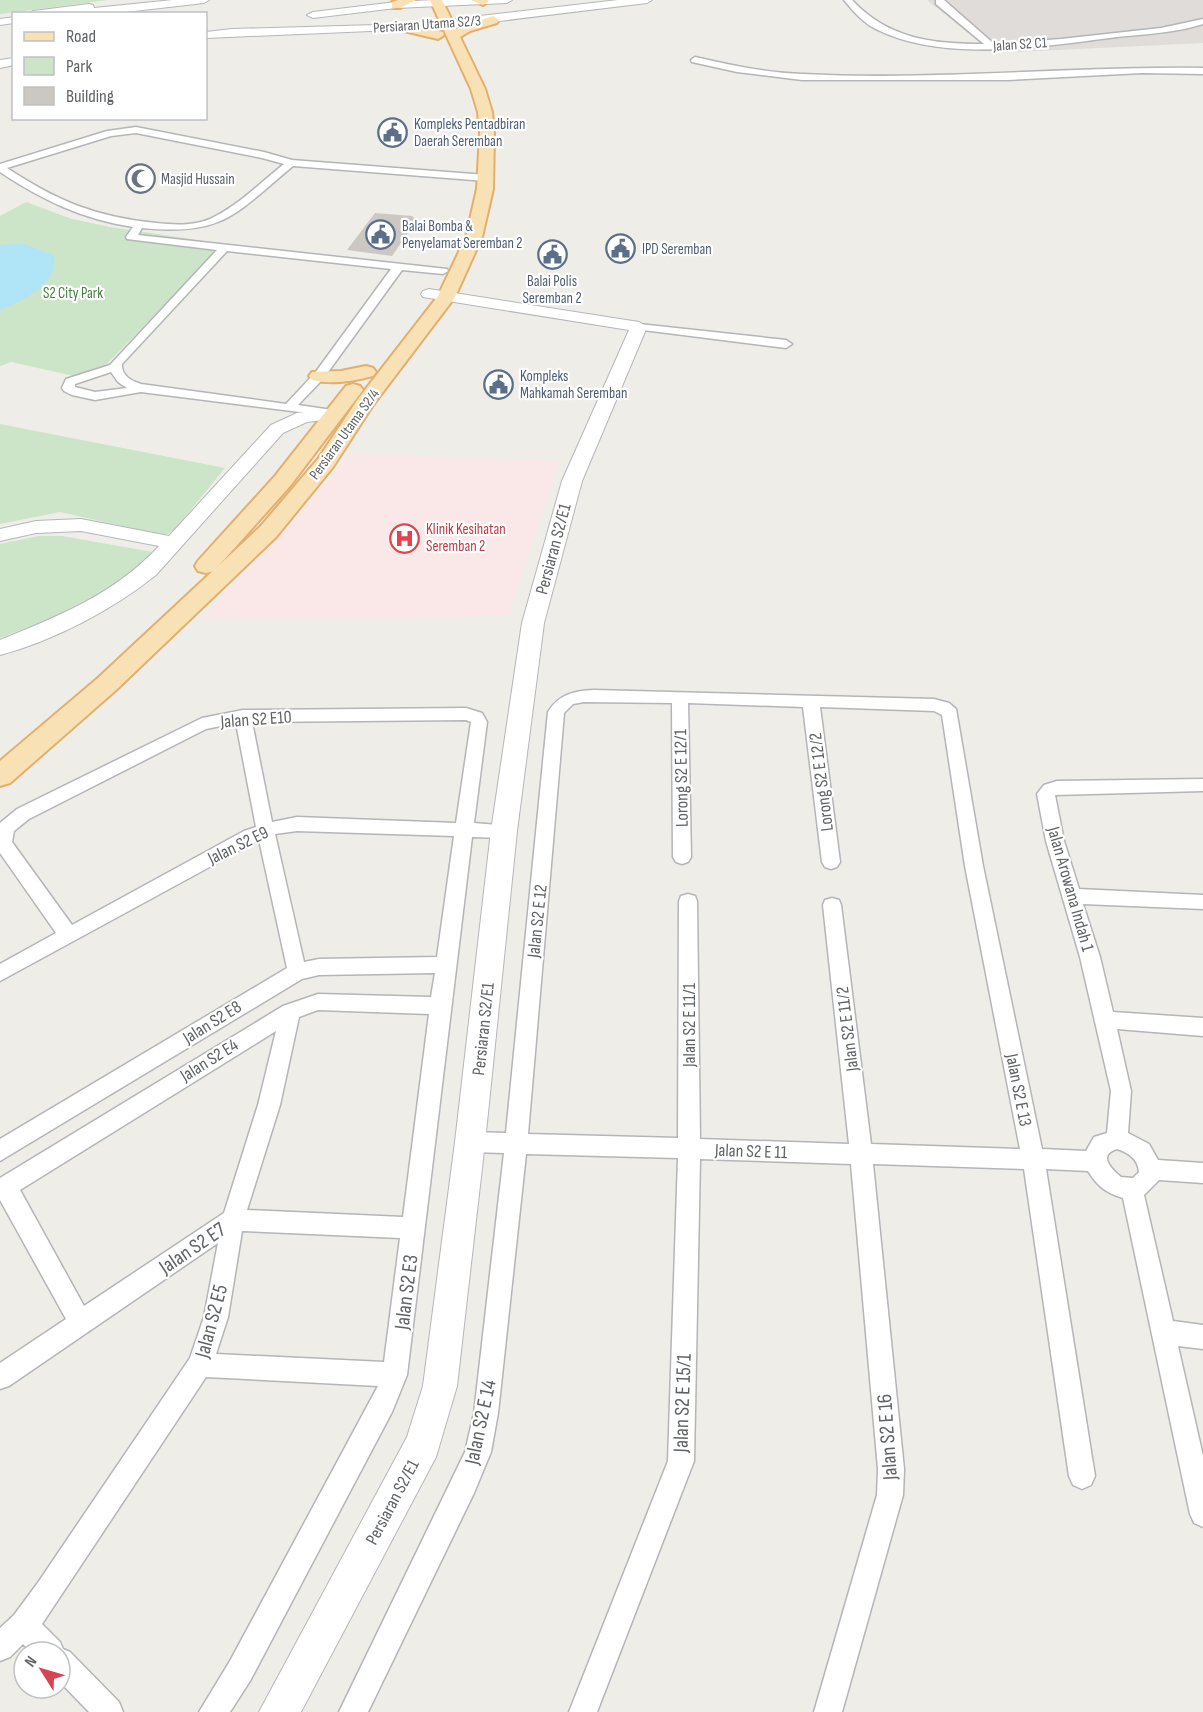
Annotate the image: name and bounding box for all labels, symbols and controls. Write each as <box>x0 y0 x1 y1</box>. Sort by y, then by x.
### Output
street label: Persiaran Utama S2/3 <box>372 11 482 38</box>
legend <box>12 12 207 120</box>
text: Road <box>66 26 96 47</box>
street label: Jalan S2 C1 <box>992 33 1048 56</box>
text: Park <box>66 56 92 77</box>
text: Building <box>66 86 114 107</box>
place label: Kompleks Pentadbiran Daerah Seremban <box>414 115 525 151</box>
public building icon: Kompleks Pentadbiran Daerah Seremban <box>377 117 409 149</box>
mosque icon: Masjid Hussain <box>124 163 156 195</box>
place label: Masjid Hussain <box>161 170 235 189</box>
place label: Balai Bomba & Penyelamat Seremban 2 <box>402 217 523 253</box>
public building icon: Balai Bomba & Penyelamat Seremban 2 <box>365 219 397 251</box>
public building icon: IPD Seremban <box>605 233 637 265</box>
public building icon: Balai Polis Seremban 2 <box>536 238 568 270</box>
place label: IPD Seremban <box>642 240 712 259</box>
place label: Balai Polis Seremban 2 <box>522 272 582 308</box>
park label: S2 City Park <box>43 284 103 303</box>
place label: Kompleks Mahkamah Seremban <box>520 367 627 403</box>
public building icon: Kompleks Mahkamah Seremban <box>483 369 515 401</box>
street label: Persiaran Utama S2/4 <box>305 385 384 483</box>
street label: Persiaran S2/E1 <box>531 501 576 597</box>
place label: Klinik Kesihatan Seremban 2 <box>426 520 506 556</box>
hospital icon: Klinik Kesihatan Seremban 2 <box>389 522 421 554</box>
street label: Jalan S2 E10 <box>219 707 292 733</box>
street label: Lorong S2 E 12/1 <box>670 728 693 827</box>
street label: Lorong S2 E 12/2 <box>805 731 838 832</box>
street label: Jalan S2 E9 <box>204 822 272 870</box>
street label: Jalan Arowana Indah 1 <box>1042 823 1099 955</box>
street label: Jalan S2 E 12 <box>523 883 552 960</box>
street label: Persiaran S2/E1 <box>468 981 499 1077</box>
street label: Jalan S2 E 11/1 <box>679 982 700 1068</box>
street label: Jalan S2 E 11/2 <box>832 985 863 1074</box>
street label: Jalan S2 E8 <box>178 996 245 1049</box>
street label: Jalan S2 E4 <box>176 1034 242 1087</box>
street label: Jalan S2 E 13 <box>1001 1051 1036 1128</box>
street label: Jalan S2 E 11 <box>713 1140 788 1163</box>
street label: Jalan S2 E7 <box>153 1217 231 1280</box>
street label: Jalan S2 E3 <box>389 1253 423 1332</box>
street label: Jalan S2 E5 <box>189 1282 233 1361</box>
street label: Jalan S2 E 15/1 <box>668 1353 697 1454</box>
street label: Jalan S2 E 14 <box>459 1377 502 1468</box>
street label: Jalan S2 E 16 <box>872 1393 903 1482</box>
street label: Persiaran S2/E1 <box>361 1456 424 1548</box>
north arrow <box>12 1640 72 1700</box>
text: N <box>21 1653 41 1671</box>

